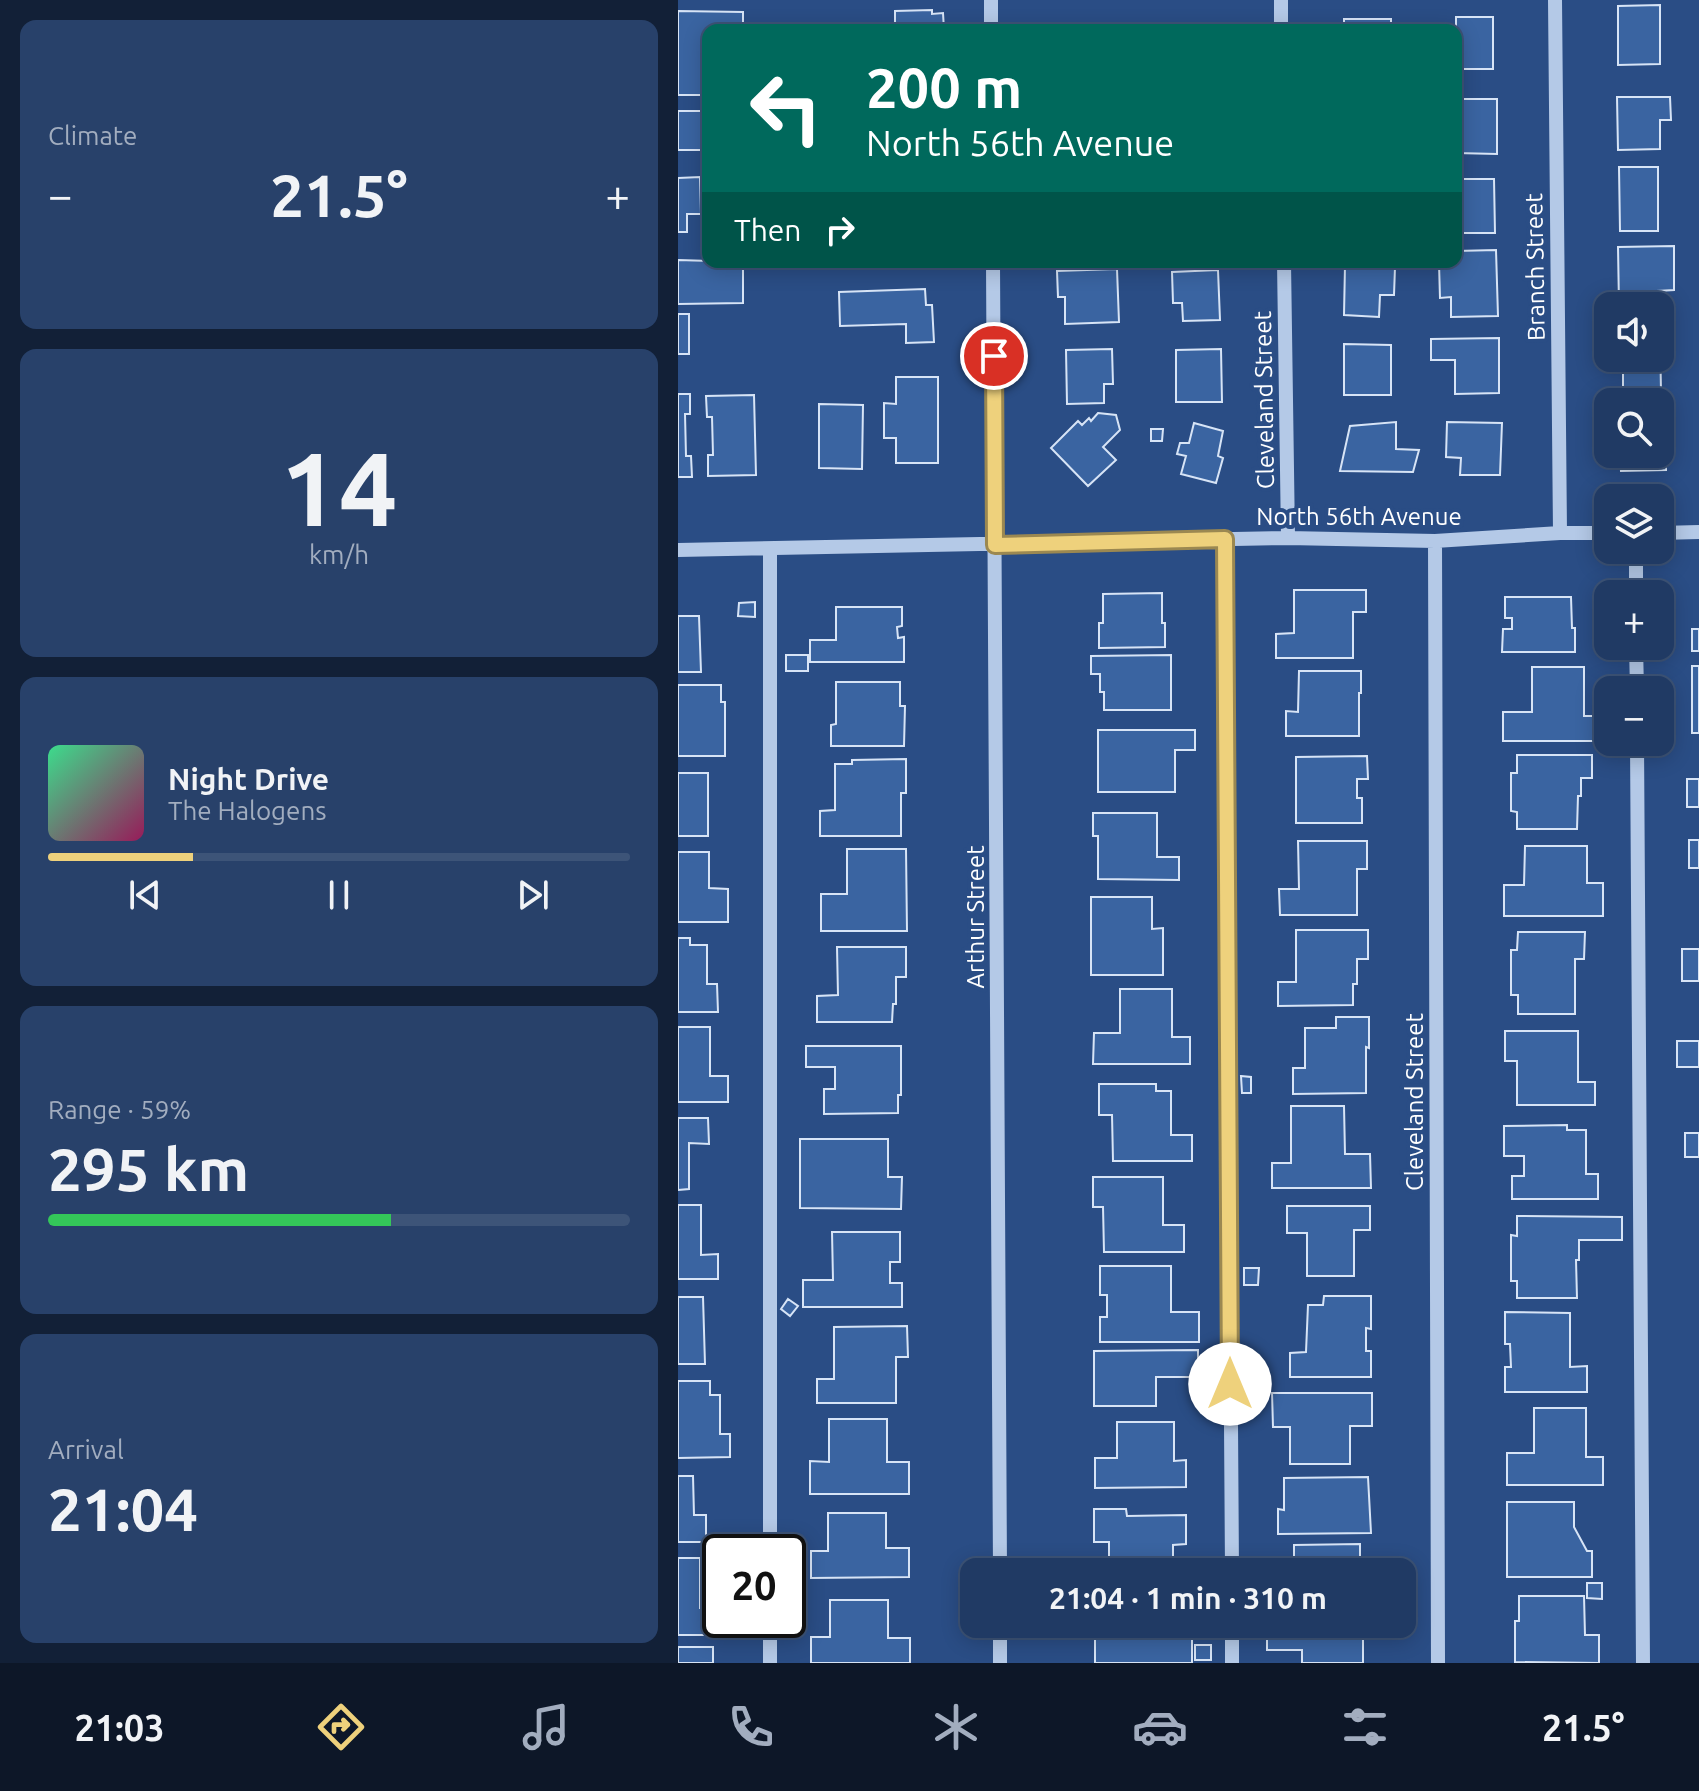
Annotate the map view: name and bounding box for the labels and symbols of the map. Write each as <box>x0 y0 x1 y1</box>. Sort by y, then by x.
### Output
street label: Branch Street <box>1520 192 1550 341</box>
street label: Cleveland Street <box>1249 310 1279 489</box>
pin <box>960 322 1028 390</box>
street label: North 56th Avenue <box>1256 503 1462 530</box>
street label: Arthur Street <box>962 845 989 989</box>
street label: Cleveland Street <box>1401 1012 1428 1191</box>
position arrow <box>1188 1342 1272 1426</box>
speed limit sign: 20 <box>702 1534 806 1638</box>

